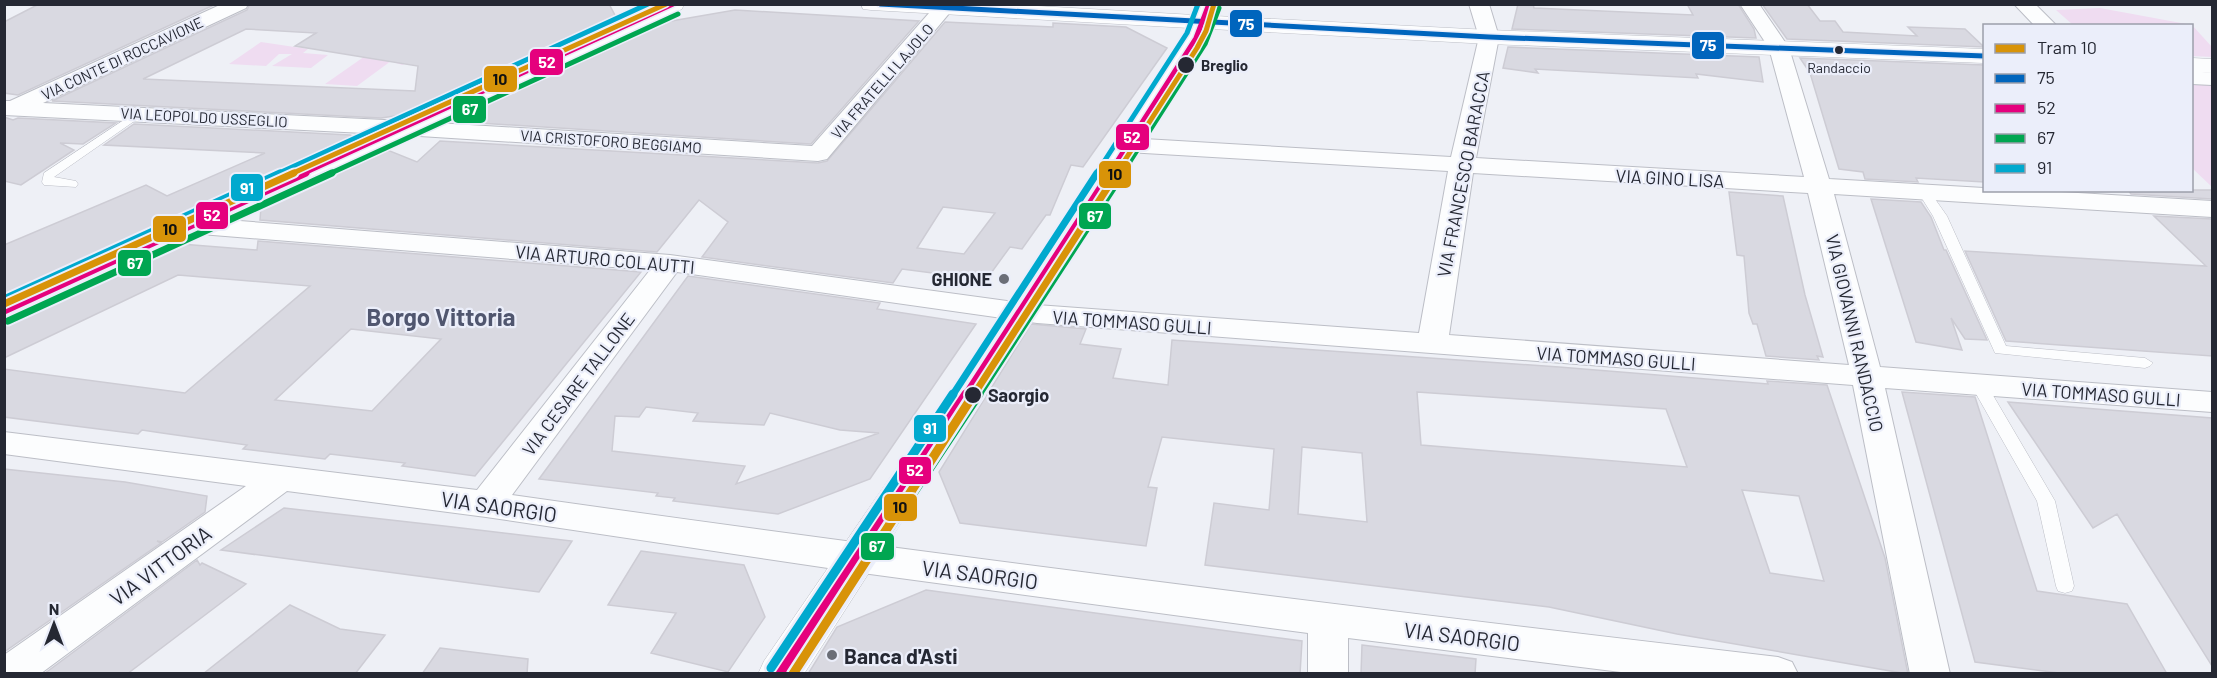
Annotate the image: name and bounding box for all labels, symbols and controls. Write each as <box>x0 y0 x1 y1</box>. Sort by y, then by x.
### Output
line badge: 75 <box>1229 9 1263 38</box>
street label: VIA CONTE DI ROCCAVIONE <box>38 13 206 103</box>
text: 75 <box>1238 14 1255 33</box>
street label: VIA FRATELLI LAJOLO <box>827 20 937 142</box>
legend <box>1983 24 2193 192</box>
line badge: 75 <box>1691 31 1725 60</box>
text: 75 <box>1700 35 1717 54</box>
text: Tram 10 <box>2037 36 2097 58</box>
marker: Randaccio <box>1833 44 1845 56</box>
line badge: 52 <box>529 48 564 76</box>
text: 52 <box>538 52 556 71</box>
marker: Breglio <box>1176 55 1196 75</box>
place label: Breglio <box>1201 56 1248 74</box>
place label: Randaccio <box>1807 59 1871 76</box>
line badge: 10 <box>483 65 518 93</box>
text: 75 <box>2037 66 2055 88</box>
text: 10 <box>493 69 507 88</box>
street label: VIA FRANCESCO BARACCA <box>1432 69 1494 279</box>
line badge: 67 <box>452 95 487 124</box>
text: 52 <box>2037 96 2056 118</box>
text: 67 <box>462 99 478 118</box>
street label: VIA LEOPOLDO USSEGLIO <box>120 104 288 130</box>
line badge: 52 <box>1115 123 1150 151</box>
street label: VIA CRISTOFORO BEGGIAMO <box>520 126 702 156</box>
text: 67 <box>2037 126 2055 148</box>
text: 52 <box>1123 127 1141 146</box>
text: 91 <box>2037 156 2052 178</box>
line badge: 10 <box>1098 160 1132 189</box>
text: 10 <box>1108 164 1122 183</box>
street label: VIA GINO LISA <box>1615 164 1725 192</box>
line badge: 91 <box>230 173 264 202</box>
text: 91 <box>240 178 254 197</box>
line badge: 52 <box>195 201 229 230</box>
line badge: 67 <box>1078 202 1112 230</box>
text: 52 <box>203 205 221 224</box>
text: 67 <box>1087 206 1103 225</box>
line badge: 10 <box>152 215 187 243</box>
text: 10 <box>163 219 177 238</box>
street label: VIA GIOVANNI RANDACCIO <box>1822 232 1888 434</box>
street label: VIA ARTURO COLAUTTI <box>514 240 696 278</box>
line badge: 67 <box>117 249 152 277</box>
text: 67 <box>127 253 143 272</box>
place label: GHIONE <box>931 268 992 290</box>
marker: GHIONE <box>997 272 1011 286</box>
district label: Borgo Vittoria <box>367 302 515 331</box>
street label: VIA TOMMASO GULLI <box>1052 305 1212 339</box>
street label: VIA CESARE TALLONE <box>517 308 639 460</box>
street label: VIA TOMMASO GULLI <box>1536 341 1696 375</box>
street label: VIA TOMMASO GULLI <box>2021 377 2181 411</box>
place label: Saorgio <box>988 384 1049 406</box>
marker: Saorgio <box>963 385 983 405</box>
line badge: 91 <box>913 414 947 443</box>
text: 91 <box>923 418 937 437</box>
line badge: 52 <box>898 456 932 485</box>
text: 52 <box>906 460 924 479</box>
street label: VIA SAORGIO <box>439 485 559 527</box>
line badge: 10 <box>883 493 918 522</box>
text: 10 <box>893 497 907 516</box>
street label: VIA VITTORIA <box>104 520 216 610</box>
line badge: 67 <box>860 532 895 561</box>
text: 67 <box>869 536 885 555</box>
street label: VIA SAORGIO <box>921 554 1039 594</box>
north arrow <box>24 594 84 654</box>
text: N <box>49 599 59 618</box>
street label: VIA SAORGIO <box>1403 616 1521 656</box>
place label: Banca d'Asti <box>844 643 958 668</box>
marker: Banca d'Asti <box>825 648 839 662</box>

